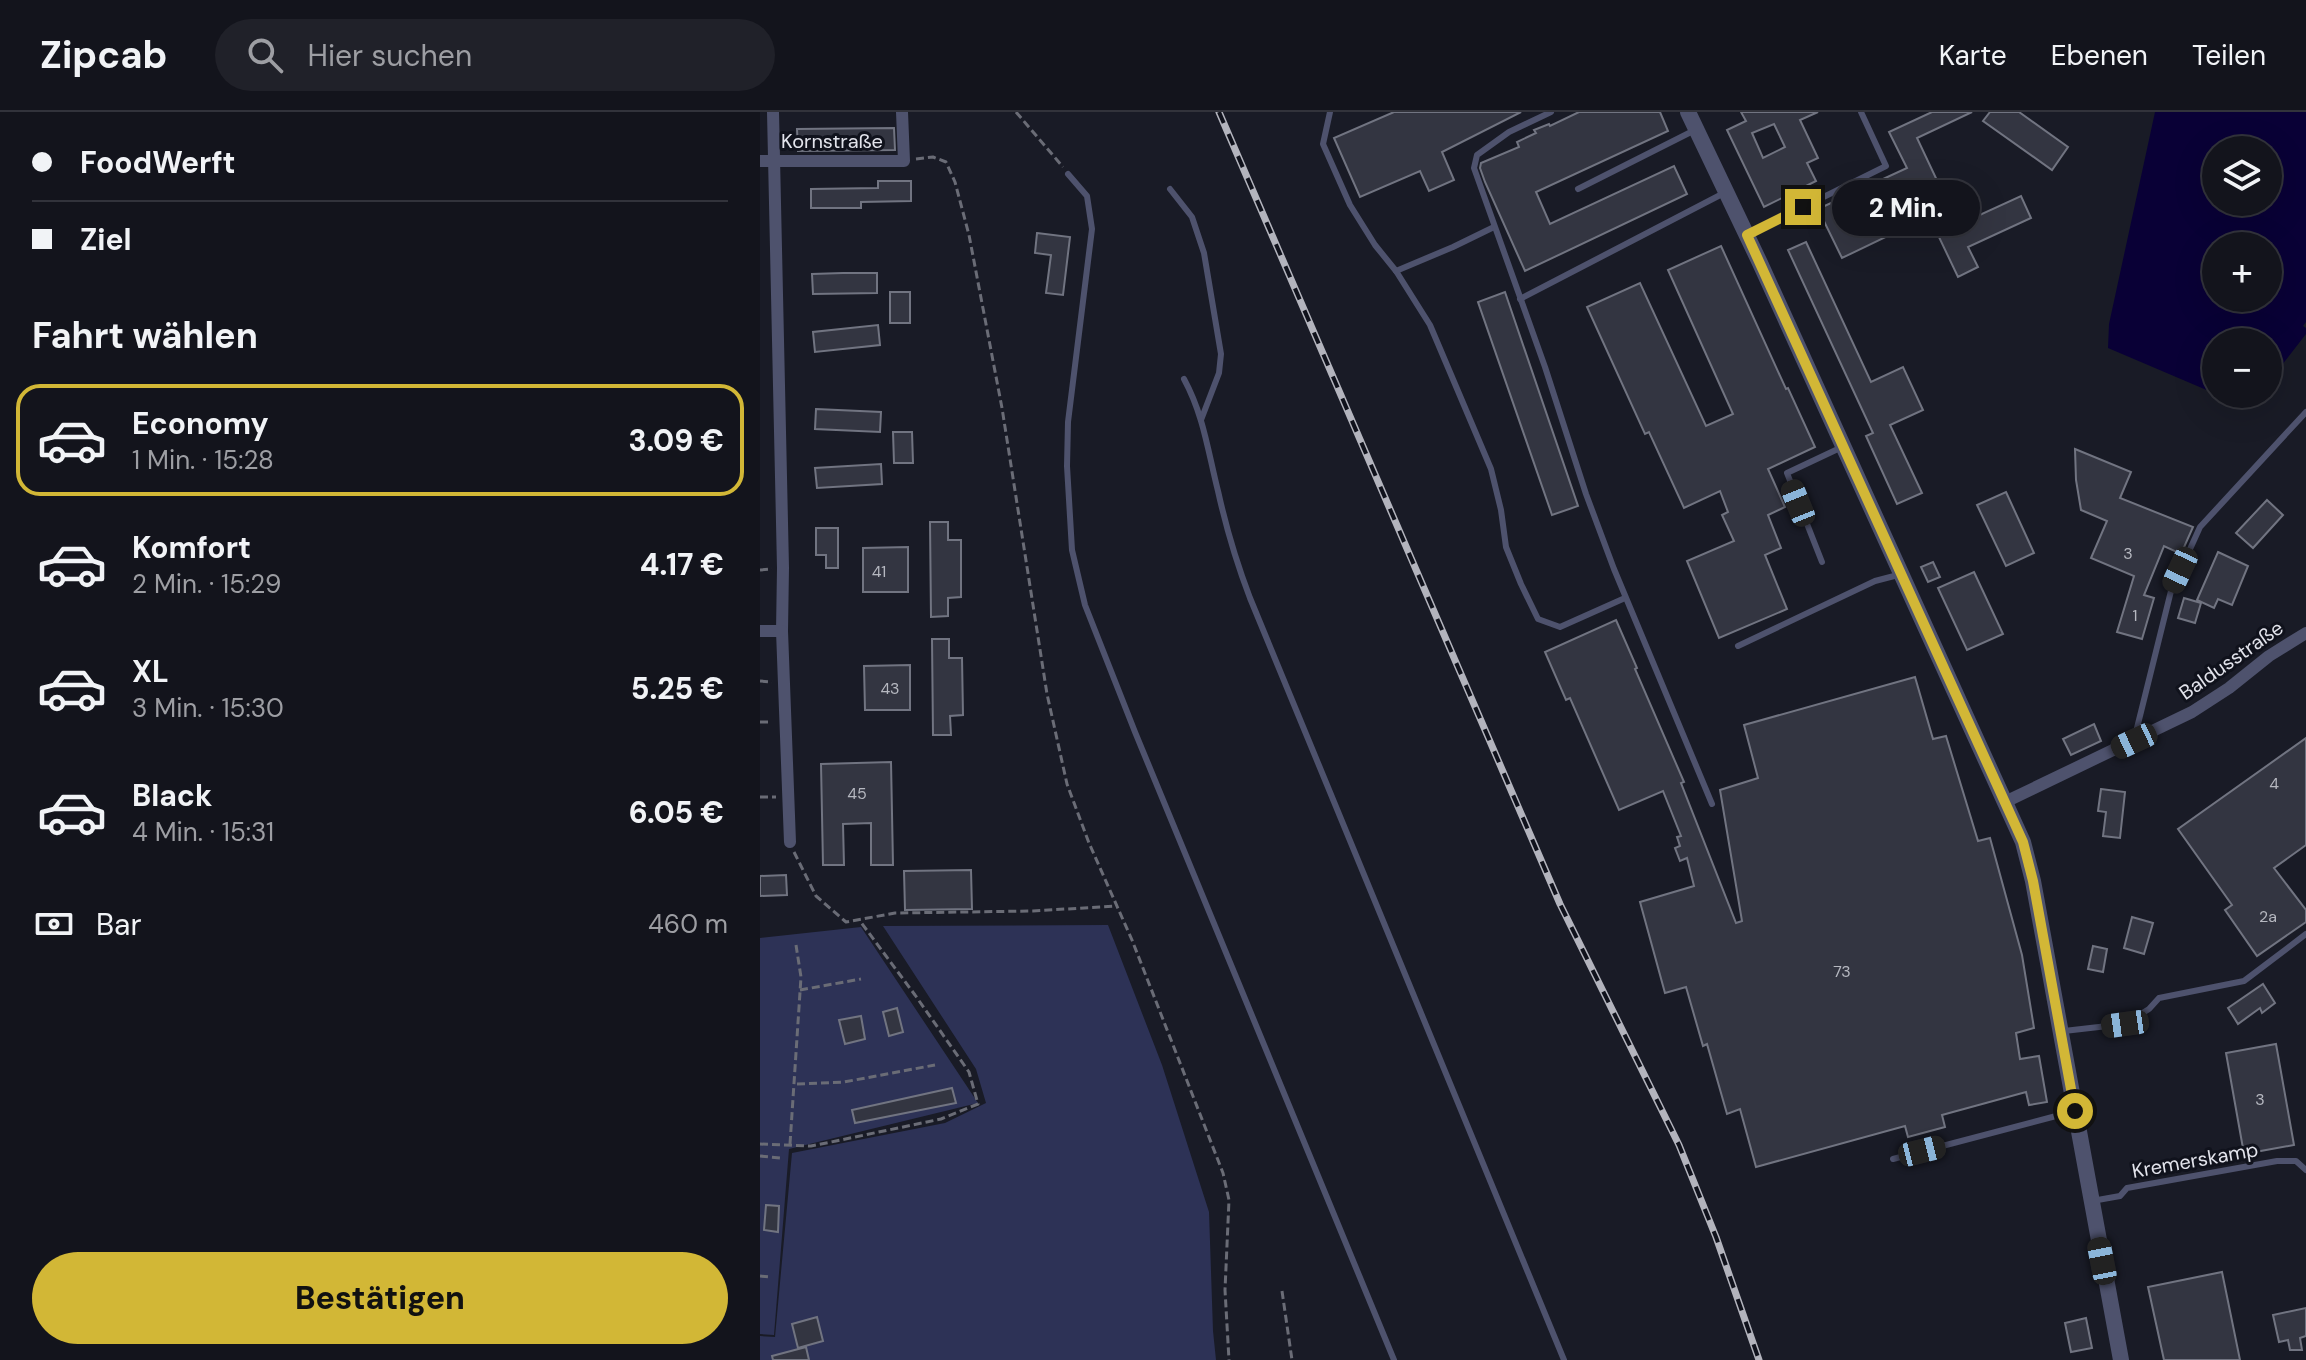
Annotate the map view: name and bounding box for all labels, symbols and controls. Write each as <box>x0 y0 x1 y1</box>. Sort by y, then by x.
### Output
search box <box>215 19 775 91</box>
text: Zipcab <box>40 30 167 80</box>
icon: search <box>243 33 287 77</box>
text: Hier suchen <box>307 36 472 75</box>
text: Karte <box>1939 37 2007 74</box>
text: Ebenen <box>2051 37 2148 74</box>
text: Teilen <box>2192 37 2266 74</box>
street label: Kornstraße <box>781 128 883 154</box>
map controls <box>2202 136 2282 408</box>
button: layers <box>2202 136 2282 216</box>
text: FoodWerft <box>80 143 236 182</box>
callout: 2 Min. <box>1831 179 1979 235</box>
route end <box>1785 189 1821 225</box>
text: 2 Min. <box>1869 191 1943 225</box>
text: Ziel <box>80 220 132 259</box>
button: + <box>2202 232 2282 312</box>
text: Fahrt wählen <box>32 312 258 359</box>
button: − <box>2202 328 2282 408</box>
icon: car <box>36 404 108 476</box>
text: Economy <box>132 404 269 443</box>
text: 3.09 € <box>628 421 724 460</box>
text: 1 Min. · 15:28 <box>132 443 274 477</box>
car <box>1778 476 1818 530</box>
icon: car <box>36 528 108 600</box>
text: Komfort <box>132 528 251 567</box>
house number: 3 <box>2123 543 2133 564</box>
car <box>2159 543 2201 597</box>
text: 4.17 € <box>640 545 724 584</box>
house number: 41 <box>872 561 886 582</box>
text: 2 Min. · 15:29 <box>132 567 281 601</box>
house number: 1 <box>2133 605 2138 626</box>
street label: Baldusstraße <box>2174 615 2288 705</box>
icon: car <box>36 652 108 724</box>
text: XL <box>132 652 169 691</box>
text: 5.25 € <box>631 669 724 708</box>
house number: 43 <box>880 678 900 699</box>
text: 3 Min. · 15:30 <box>132 691 284 725</box>
car <box>2107 720 2161 762</box>
house number: 4 <box>2269 773 2279 794</box>
icon: car <box>36 776 108 848</box>
text: Black <box>132 776 212 815</box>
house number: 45 <box>847 783 867 804</box>
text: 6.05 € <box>629 793 724 832</box>
text: 4 Min. · 15:31 <box>132 815 274 849</box>
icon: cash <box>32 902 76 946</box>
text: Bar <box>96 905 142 944</box>
house number: 2a <box>2259 906 2277 927</box>
text: 460 m <box>648 907 728 941</box>
house number: 73 <box>1833 961 1851 982</box>
car <box>2100 1009 2150 1039</box>
house number: 3 <box>2255 1089 2265 1110</box>
route start <box>2057 1093 2093 1129</box>
car <box>1896 1134 1948 1168</box>
street label: Kremerskamp <box>2130 1136 2260 1184</box>
car <box>2086 1235 2118 1287</box>
button: Bestätigen <box>32 1252 728 1344</box>

